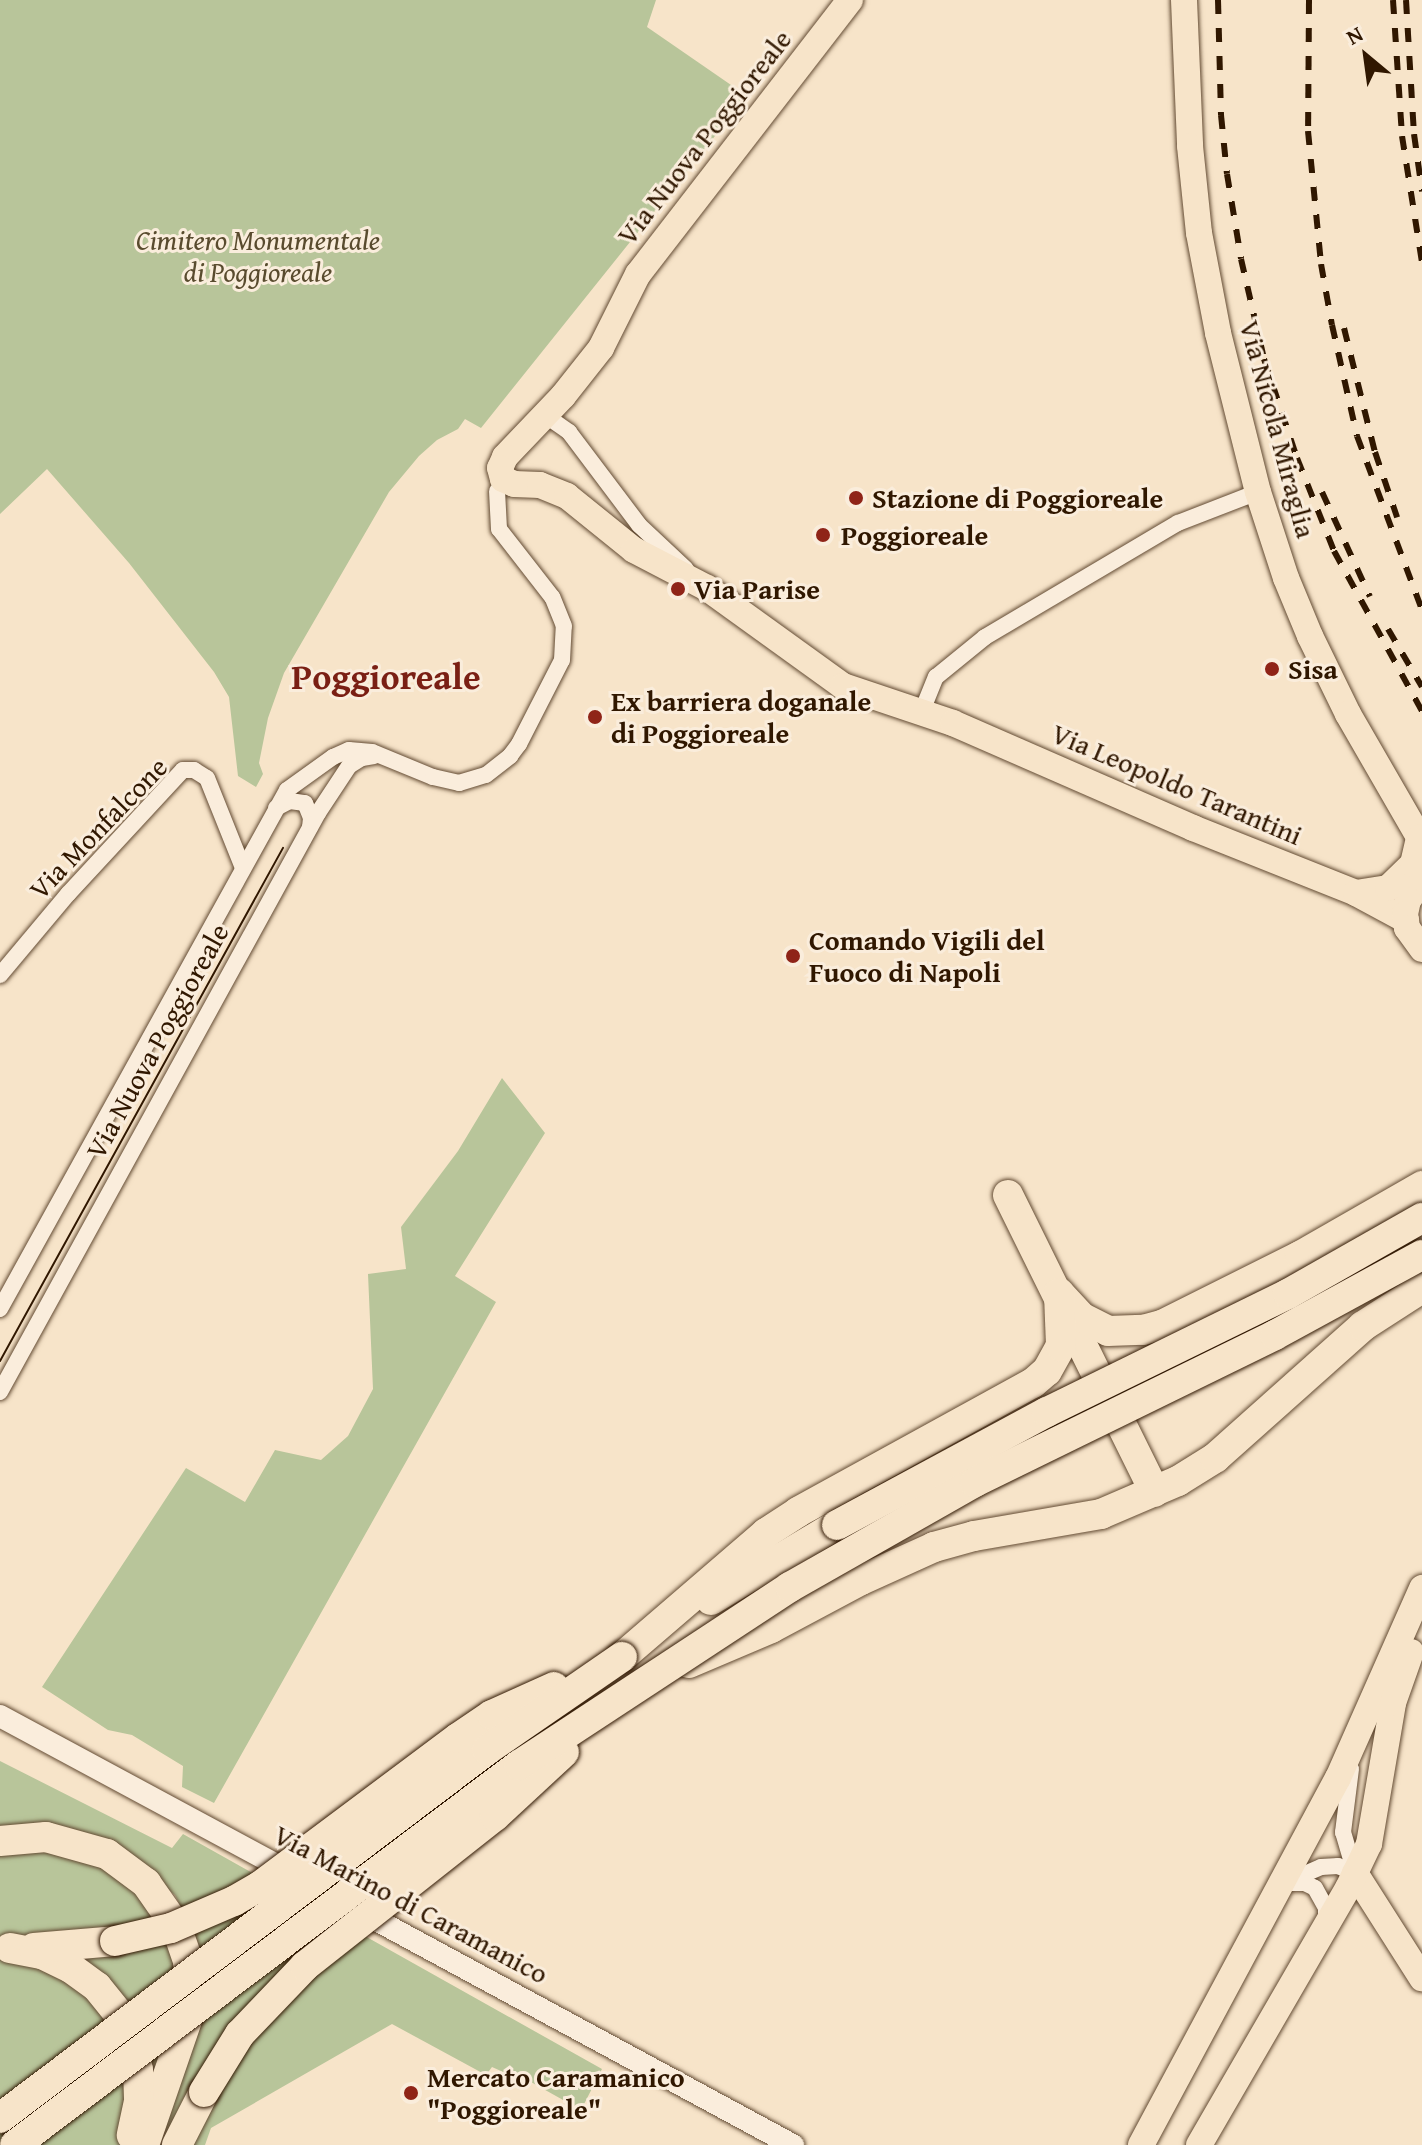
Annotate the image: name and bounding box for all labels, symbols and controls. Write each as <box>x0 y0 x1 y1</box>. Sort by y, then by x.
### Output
north arrow <box>1326 16 1406 96</box>
text: N <box>1340 17 1369 53</box>
street label: Via Nuova Poggioreale <box>610 23 798 251</box>
park label: Cimitero Monumentale di Poggioreale <box>136 223 380 289</box>
street label: Via Nicola Miraglia <box>1233 317 1323 541</box>
place label: Stazione di Poggioreale <box>872 481 1163 515</box>
marker: Stazione di Poggioreale <box>847 489 865 507</box>
place label: Poggioreale <box>841 518 988 552</box>
marker: Poggioreale <box>812 524 834 546</box>
place label: Via Parise <box>694 572 820 606</box>
marker: Via Parise <box>669 580 687 598</box>
place label: Sisa <box>1288 652 1338 686</box>
district label: Poggioreale <box>291 654 481 698</box>
marker: Sisa <box>1263 660 1281 678</box>
place label: Ex barriera doganale di Poggioreale <box>611 684 871 750</box>
marker: Ex barriera doganale di Poggioreale <box>586 708 604 726</box>
street label: Via Leopoldo Tarantini <box>1047 716 1307 852</box>
street label: Via Monfalcone <box>22 750 174 906</box>
street label: Via Nuova Poggioreale <box>78 918 236 1164</box>
place label: Comando Vigili del Fuoco di Napoli <box>809 923 1045 989</box>
marker: Comando Vigili del Fuoco di Napoli <box>784 947 802 965</box>
street label: Via Marino di Caramanico <box>268 1817 554 1991</box>
place label: Mercato Caramanico "Poggioreale" <box>427 2060 685 2126</box>
marker: Mercato Caramanico "Poggioreale" <box>402 2084 420 2102</box>

